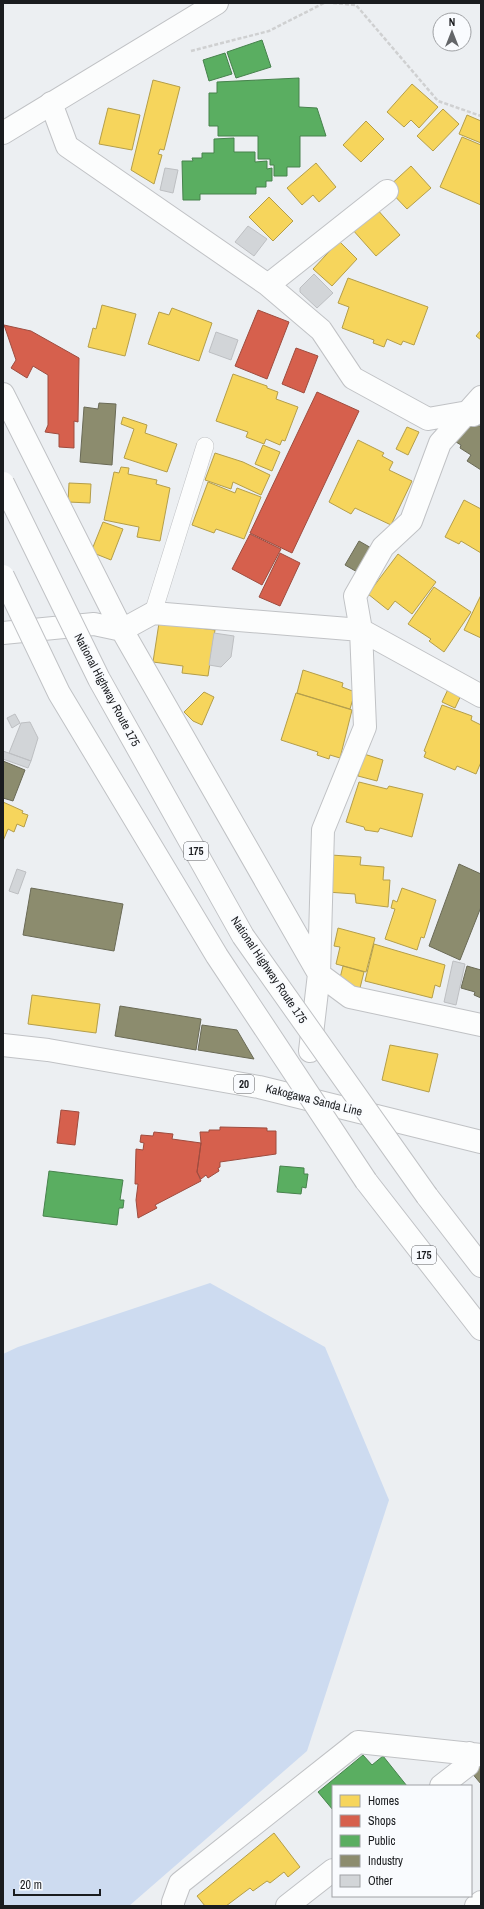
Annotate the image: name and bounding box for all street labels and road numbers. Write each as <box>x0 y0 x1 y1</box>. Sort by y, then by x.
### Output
street label: National Highway Route 175 <box>70 631 144 750</box>
road number: 175 <box>184 842 208 860</box>
street label: National Highway Route 175 <box>227 913 311 1027</box>
road number: 20 <box>234 1075 254 1093</box>
street label: Kakogawa Sanda Line <box>264 1080 364 1120</box>
road number: 175 <box>412 1246 436 1264</box>

